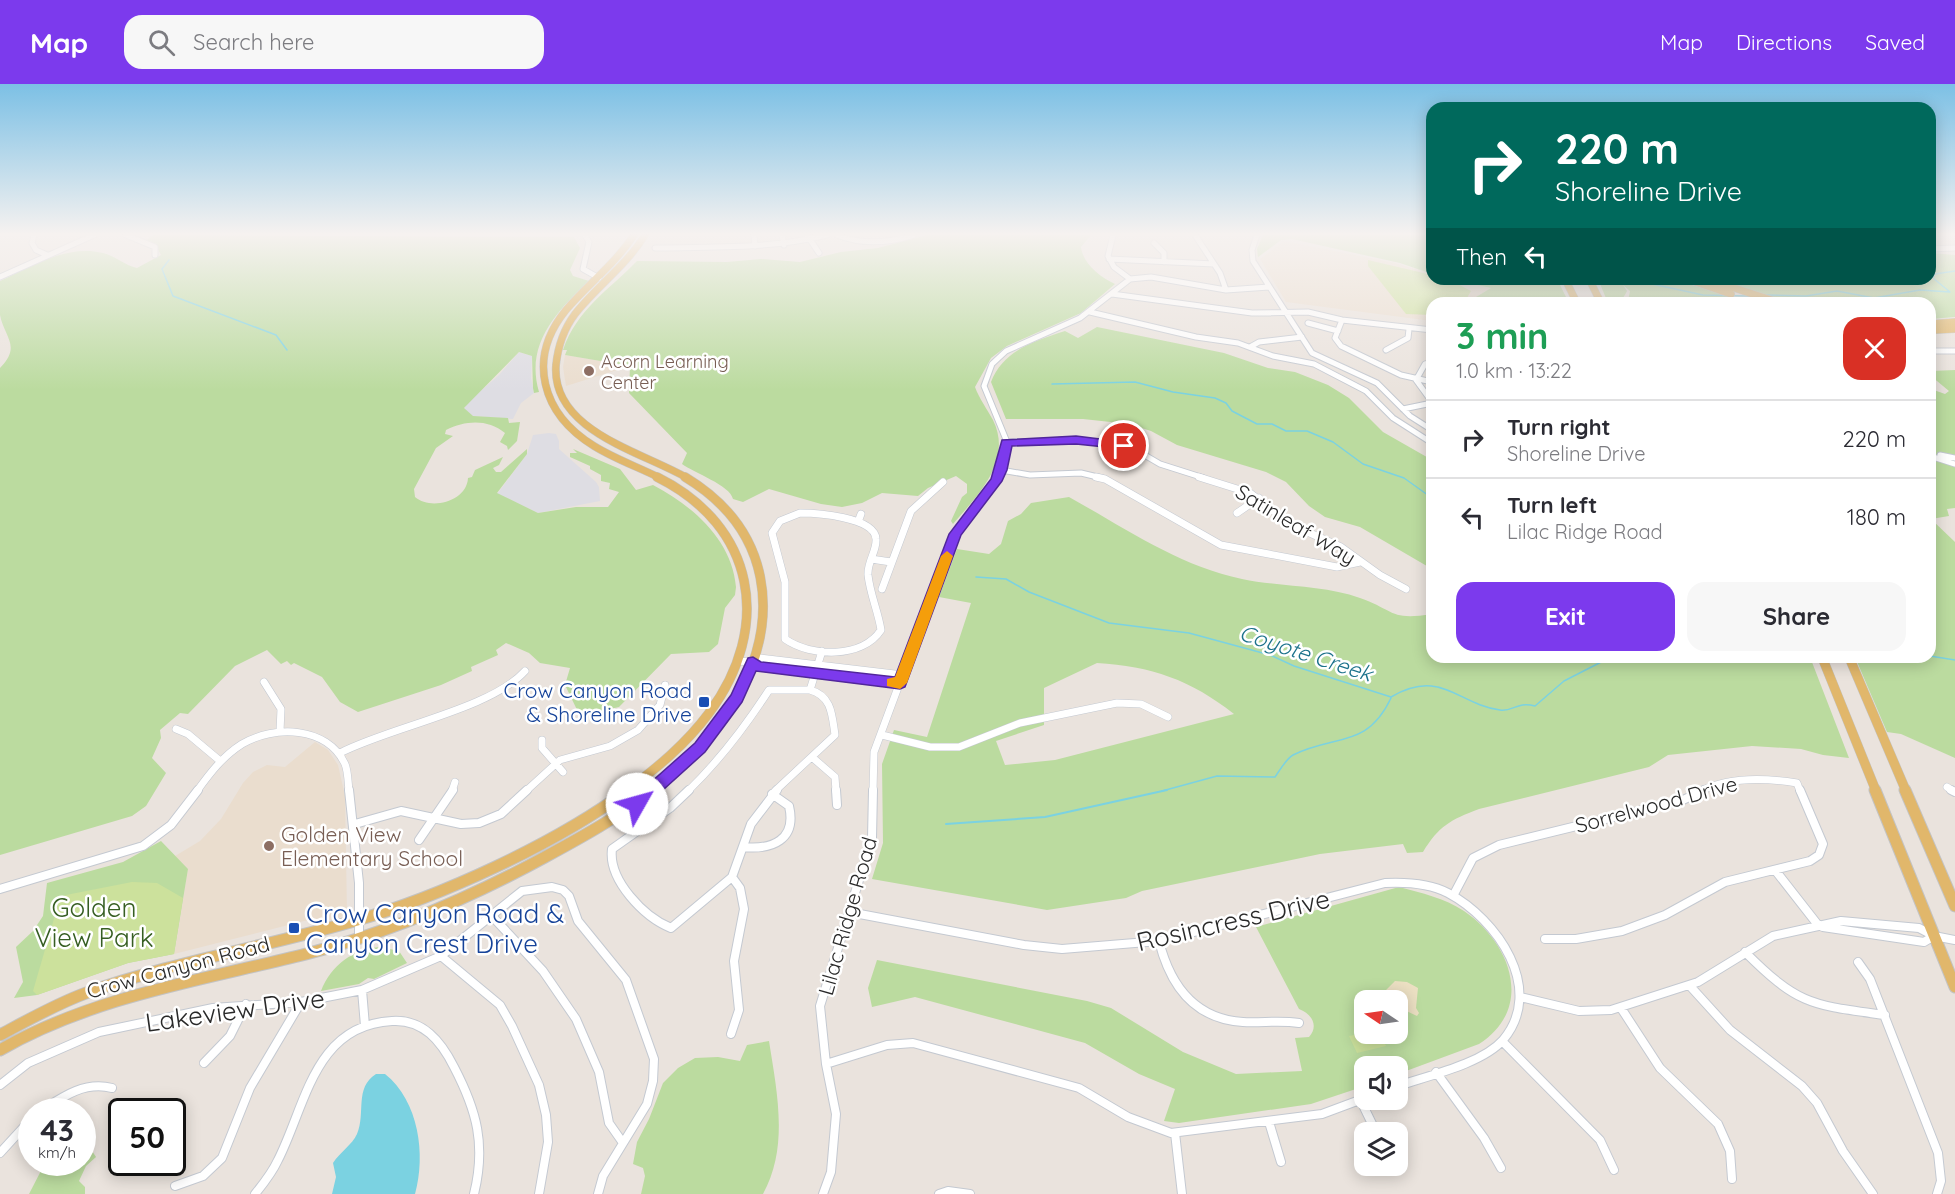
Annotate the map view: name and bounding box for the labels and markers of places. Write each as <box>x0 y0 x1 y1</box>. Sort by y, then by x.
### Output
place label: Acorn Learning Center <box>601 350 729 394</box>
marker: Acorn Learning Center <box>582 364 596 378</box>
pin <box>1098 420 1149 471</box>
place label: Crow Canyon Road & Shoreline Drive <box>504 677 692 727</box>
marker: Crow Canyon Road & Shoreline Drive <box>697 695 711 709</box>
place label: Golden View Elementary School <box>281 821 463 871</box>
marker: Golden View Elementary School <box>262 839 276 853</box>
place label: Crow Canyon Road & Canyon Crest Drive <box>306 897 564 960</box>
marker: Crow Canyon Road & Canyon Crest Drive <box>287 921 301 935</box>

